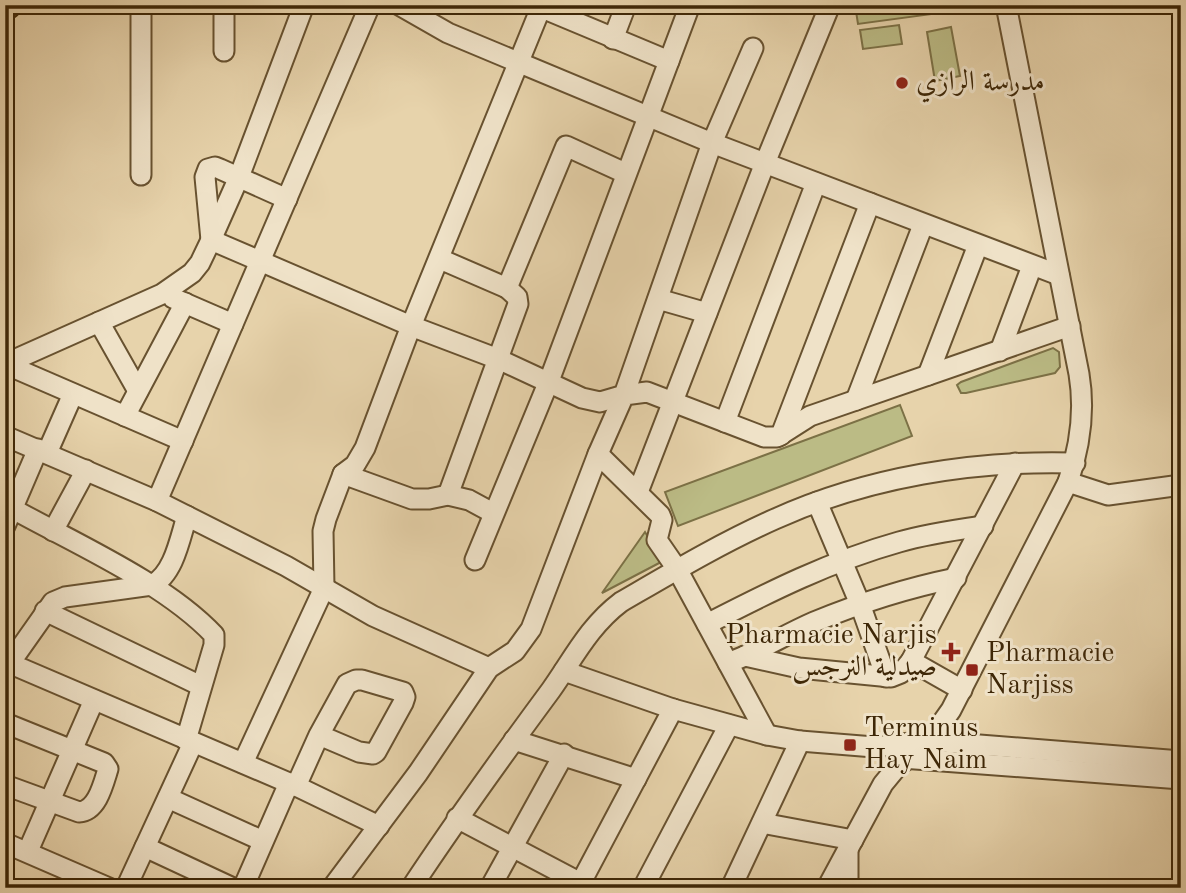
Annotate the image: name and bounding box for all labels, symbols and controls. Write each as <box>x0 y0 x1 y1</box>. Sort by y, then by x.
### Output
place label: مدرسة الرازي <box>916 68 1045 103</box>
marker: مدرسة الرازي <box>894 75 910 91</box>
place label: Pharmacie Narjis صيدلية النرجس <box>725 622 937 684</box>
place label: Pharmacie Narjiss <box>986 640 1114 700</box>
marker: Pharmacie Narjis صيدلية النرجس <box>943 644 959 660</box>
marker: Pharmacie Narjiss <box>964 662 980 678</box>
place label: Terminus Hay Naim <box>864 715 987 775</box>
marker: Terminus Hay Naim <box>842 737 858 753</box>

